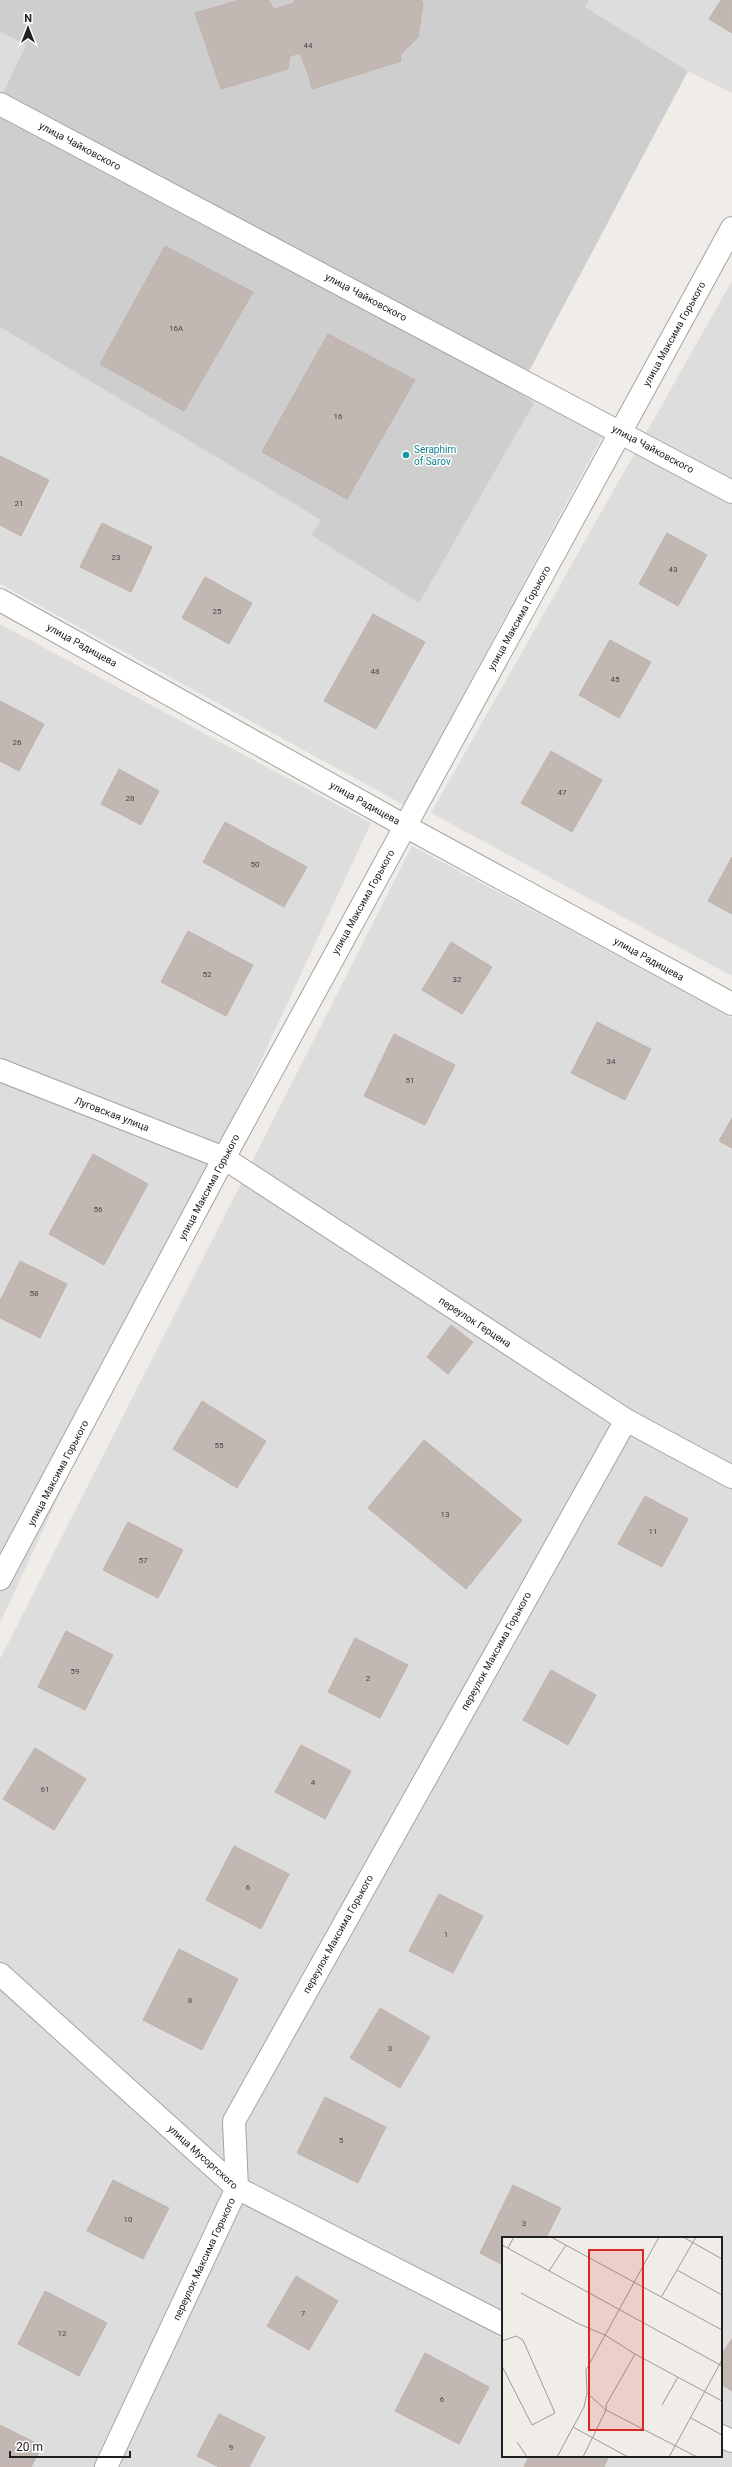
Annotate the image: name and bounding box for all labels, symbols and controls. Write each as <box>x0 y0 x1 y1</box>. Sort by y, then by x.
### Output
north arrow <box>8 8 48 48</box>
text: N <box>24 12 32 25</box>
house number: 44 <box>304 41 313 50</box>
street label: улица Чайковского <box>37 120 123 172</box>
street label: улица Чайковского <box>323 271 409 323</box>
street label: улица Максима Горького <box>641 279 708 388</box>
house number: 16А <box>169 324 184 333</box>
house number: 16 <box>334 412 343 421</box>
street label: улица Чайковского <box>610 423 696 475</box>
place label: Seraphim of Sarov <box>414 444 456 467</box>
marker: Seraphim of Sarov <box>401 450 411 460</box>
house number: 21 <box>15 499 24 508</box>
house number: 23 <box>112 553 121 562</box>
street label: улица Максима Горького <box>486 563 553 672</box>
house number: 43 <box>669 565 678 574</box>
house number: 25 <box>213 607 222 616</box>
street label: улица Радищева <box>45 621 119 669</box>
house number: 48 <box>371 667 380 676</box>
house number: 45 <box>611 675 620 684</box>
house number: 26 <box>13 738 22 747</box>
street label: улица Радищева <box>328 779 402 827</box>
house number: 47 <box>558 788 567 797</box>
house number: 28 <box>126 794 135 803</box>
street label: улица Максима Горького <box>330 847 397 956</box>
house number: 50 <box>251 860 260 869</box>
street label: улица Радищева <box>612 935 686 983</box>
house number: 52 <box>203 970 212 979</box>
house number: 32 <box>453 975 462 984</box>
house number: 34 <box>607 1057 616 1066</box>
house number: 51 <box>406 1076 415 1085</box>
street label: Луговская улица <box>73 1095 151 1133</box>
street label: улица Максима Горького <box>176 1132 242 1242</box>
house number: 56 <box>94 1205 103 1214</box>
house number: 58 <box>30 1289 39 1298</box>
street label: переулок Герцена <box>437 1295 513 1349</box>
street label: улица Максима Горького <box>25 1418 91 1528</box>
house number: 55 <box>215 1441 224 1450</box>
house number: 13 <box>441 1510 450 1519</box>
house number: 11 <box>649 1527 658 1536</box>
house number: 57 <box>139 1556 148 1565</box>
street label: переулок Максима Горького <box>459 1590 533 1712</box>
house number: 59 <box>71 1667 80 1676</box>
house number: 2 <box>366 1674 371 1683</box>
house number: 4 <box>311 1778 316 1787</box>
house number: 61 <box>41 1785 50 1794</box>
street label: переулок Максима Горького <box>301 1873 375 1995</box>
house number: 6 <box>246 1883 251 1892</box>
house number: 1 <box>444 1930 448 1939</box>
house number: 8 <box>188 1996 193 2005</box>
house number: 3 <box>388 2044 392 2053</box>
street label: улица Мусоргского <box>166 2123 240 2191</box>
house number: 5 <box>339 2136 344 2145</box>
street label: переулок Максима Горького <box>171 2196 237 2322</box>
house number: 10 <box>124 2215 133 2224</box>
house number: 3 <box>522 2219 526 2228</box>
inset map <box>502 2237 722 2457</box>
house number: 7 <box>301 2309 306 2318</box>
house number: 12 <box>58 2329 67 2338</box>
house number: 6 <box>440 2395 445 2404</box>
scale bar <box>10 2433 130 2459</box>
text: 20 m <box>16 2440 43 2454</box>
house number: 9 <box>229 2443 233 2452</box>

